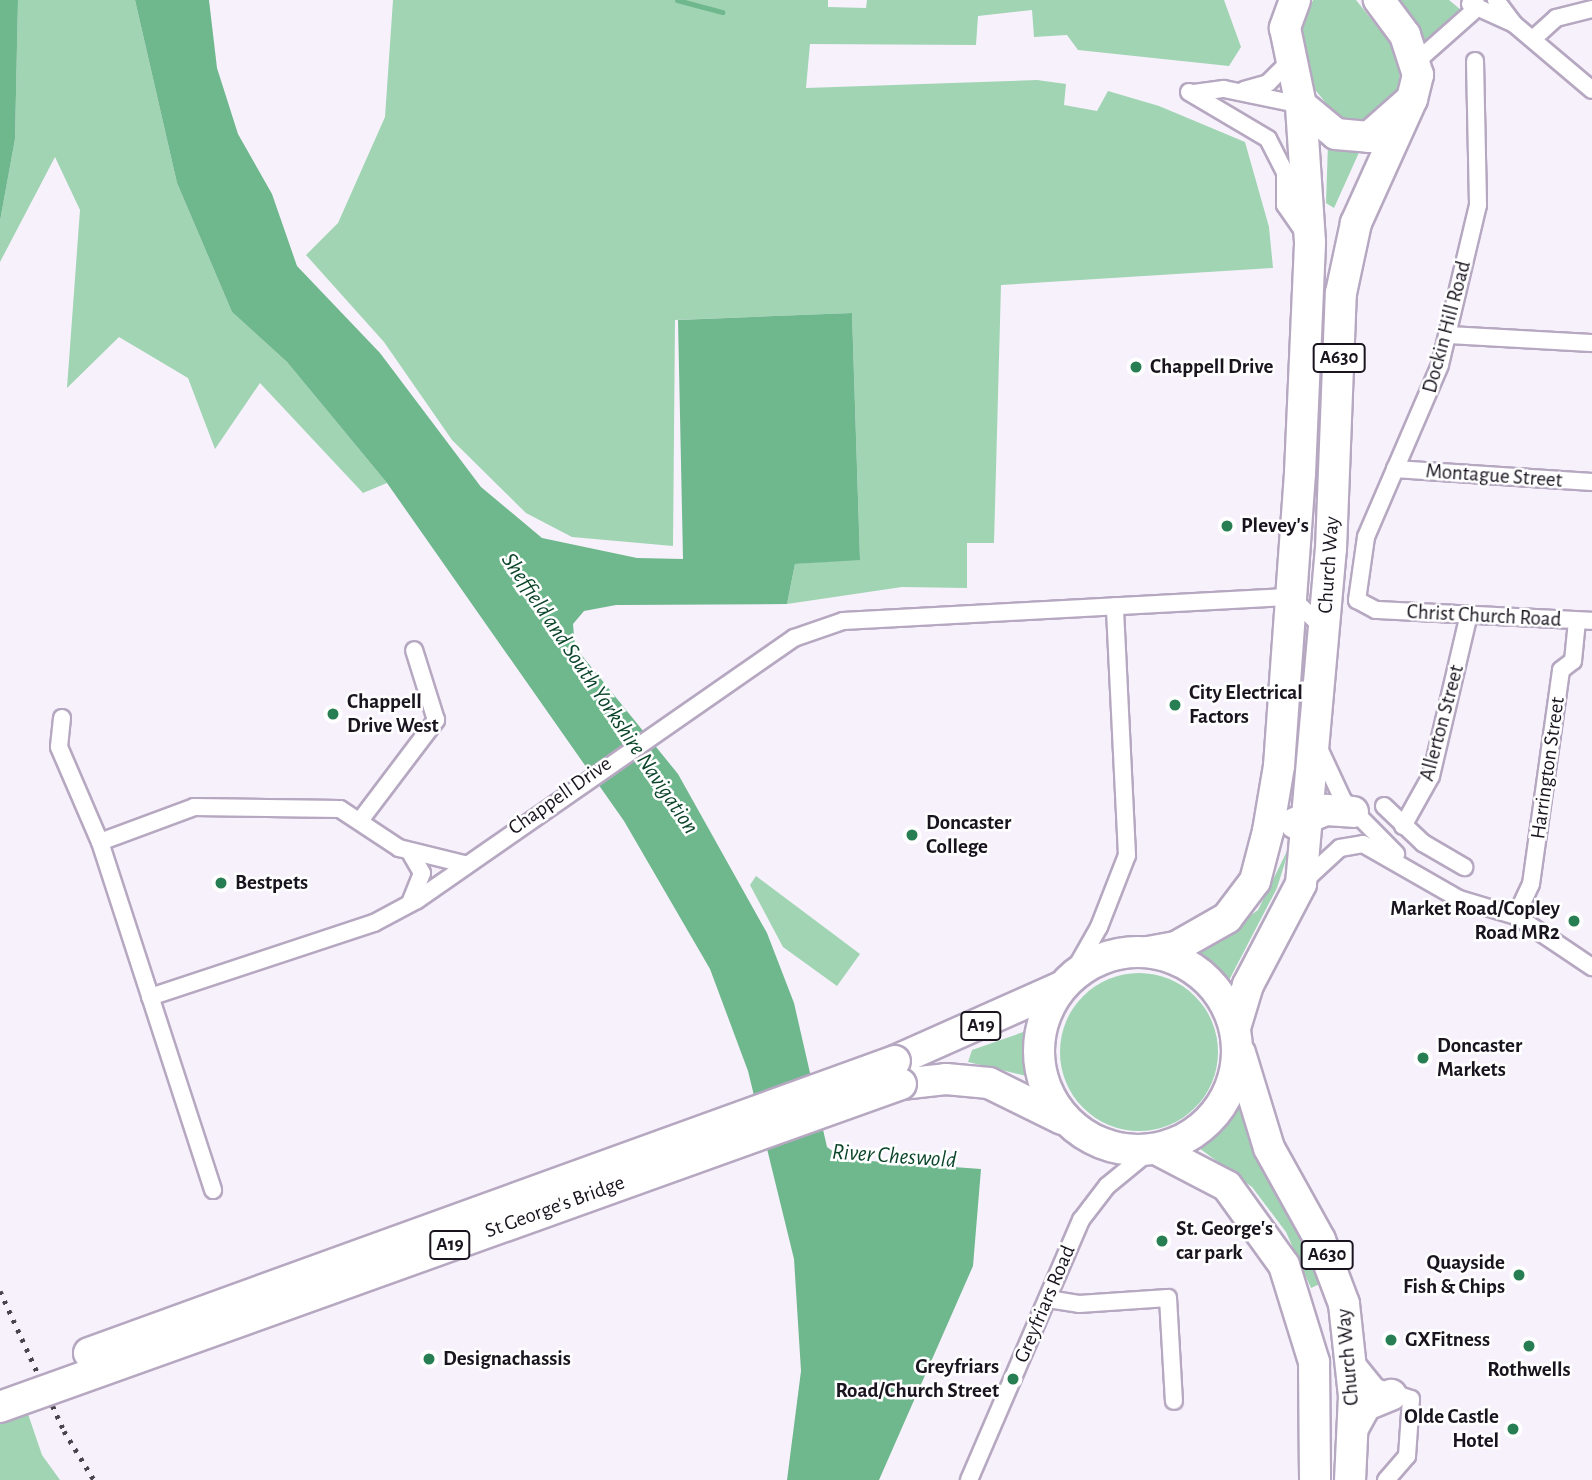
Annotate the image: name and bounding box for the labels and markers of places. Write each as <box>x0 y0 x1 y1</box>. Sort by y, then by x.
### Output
place label: Chappell Drive <box>1150 354 1274 380</box>
marker: Chappell Drive <box>1128 359 1144 375</box>
place label: Plevey's <box>1241 513 1309 539</box>
marker: Plevey's <box>1219 518 1235 534</box>
place label: City Electrical Factors <box>1189 680 1303 730</box>
place label: Chappell Drive West <box>347 689 439 739</box>
marker: City Electrical Factors <box>1167 697 1183 713</box>
marker: Chappell Drive West <box>325 706 341 722</box>
place label: Doncaster College <box>926 810 1011 860</box>
marker: Doncaster College <box>904 827 920 843</box>
place label: Bestpets <box>235 870 308 896</box>
marker: Bestpets <box>213 875 229 891</box>
place label: Market Road/Copley Road MR2 <box>1390 896 1560 946</box>
marker: Market Road/Copley Road MR2 <box>1566 913 1582 929</box>
place label: Doncaster Markets <box>1437 1033 1522 1083</box>
marker: Doncaster Markets <box>1415 1050 1431 1066</box>
place label: St. George's car park <box>1176 1216 1273 1266</box>
marker: St. George's car park <box>1154 1233 1170 1249</box>
place label: Quayside Fish & Chips <box>1403 1250 1505 1300</box>
marker: Quayside Fish & Chips <box>1511 1267 1527 1283</box>
place label: GXFitness <box>1405 1327 1490 1353</box>
marker: GXFitness <box>1383 1332 1399 1348</box>
marker: Rothwells <box>1521 1338 1537 1354</box>
place label: Designachassis <box>443 1346 571 1372</box>
marker: Designachassis <box>421 1351 437 1367</box>
place label: Greyfriars Road/Church Street <box>835 1354 999 1404</box>
place label: Rothwells <box>1487 1357 1571 1383</box>
marker: Greyfriars Road/Church Street <box>1005 1371 1021 1387</box>
place label: Olde Castle Hotel <box>1404 1404 1499 1454</box>
marker: Olde Castle Hotel <box>1505 1421 1521 1437</box>

